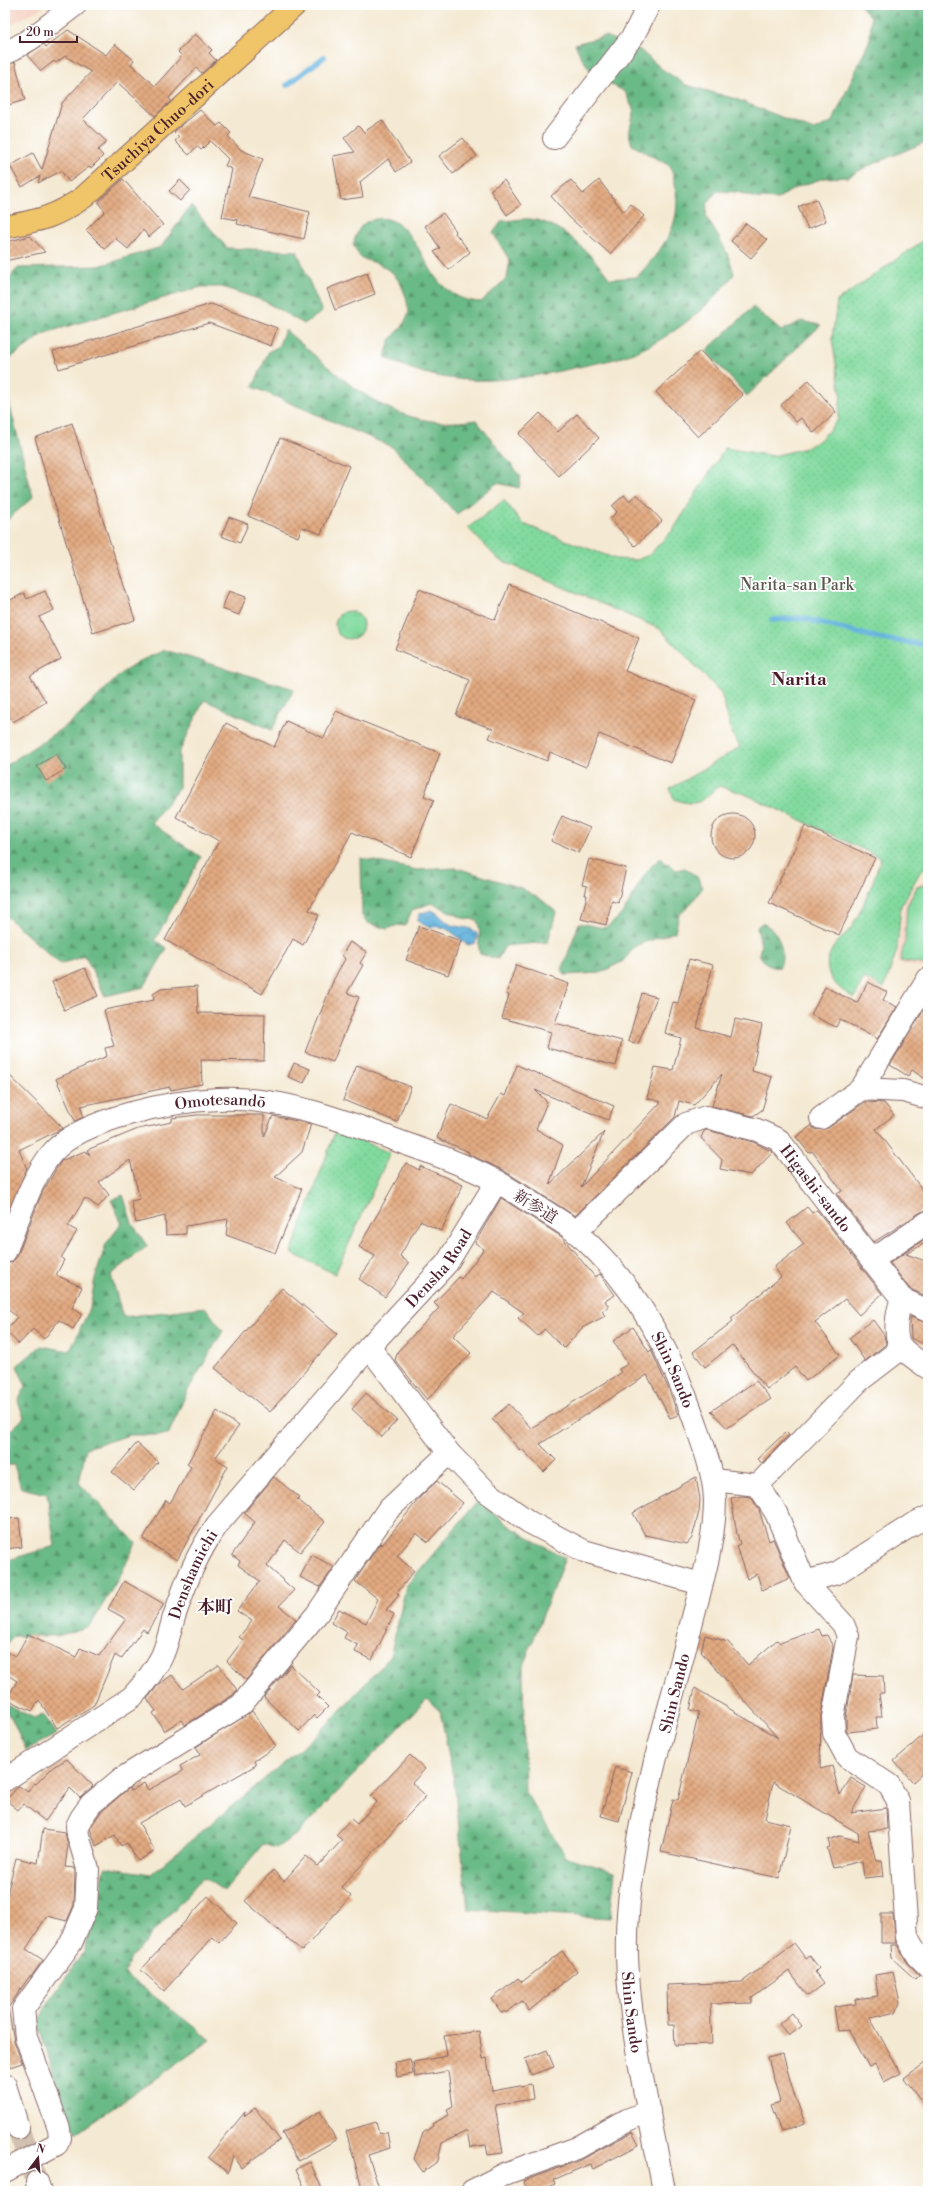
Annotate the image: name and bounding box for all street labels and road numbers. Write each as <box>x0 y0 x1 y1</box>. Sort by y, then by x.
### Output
street label: Tsuchiya Chuo-dori <box>98 75 218 187</box>
street label: Omotesandō <box>173 1090 267 1115</box>
street label: Higashi-sando <box>775 1141 856 1237</box>
street label: 新参道 <box>510 1186 561 1228</box>
street label: Densha Road <box>402 1225 476 1312</box>
street label: Shin Sando <box>646 1328 698 1411</box>
street label: Denshamichi <box>165 1526 222 1622</box>
street label: Shin Sando <box>655 1651 695 1735</box>
street label: Shin Sando <box>617 1971 646 2055</box>

